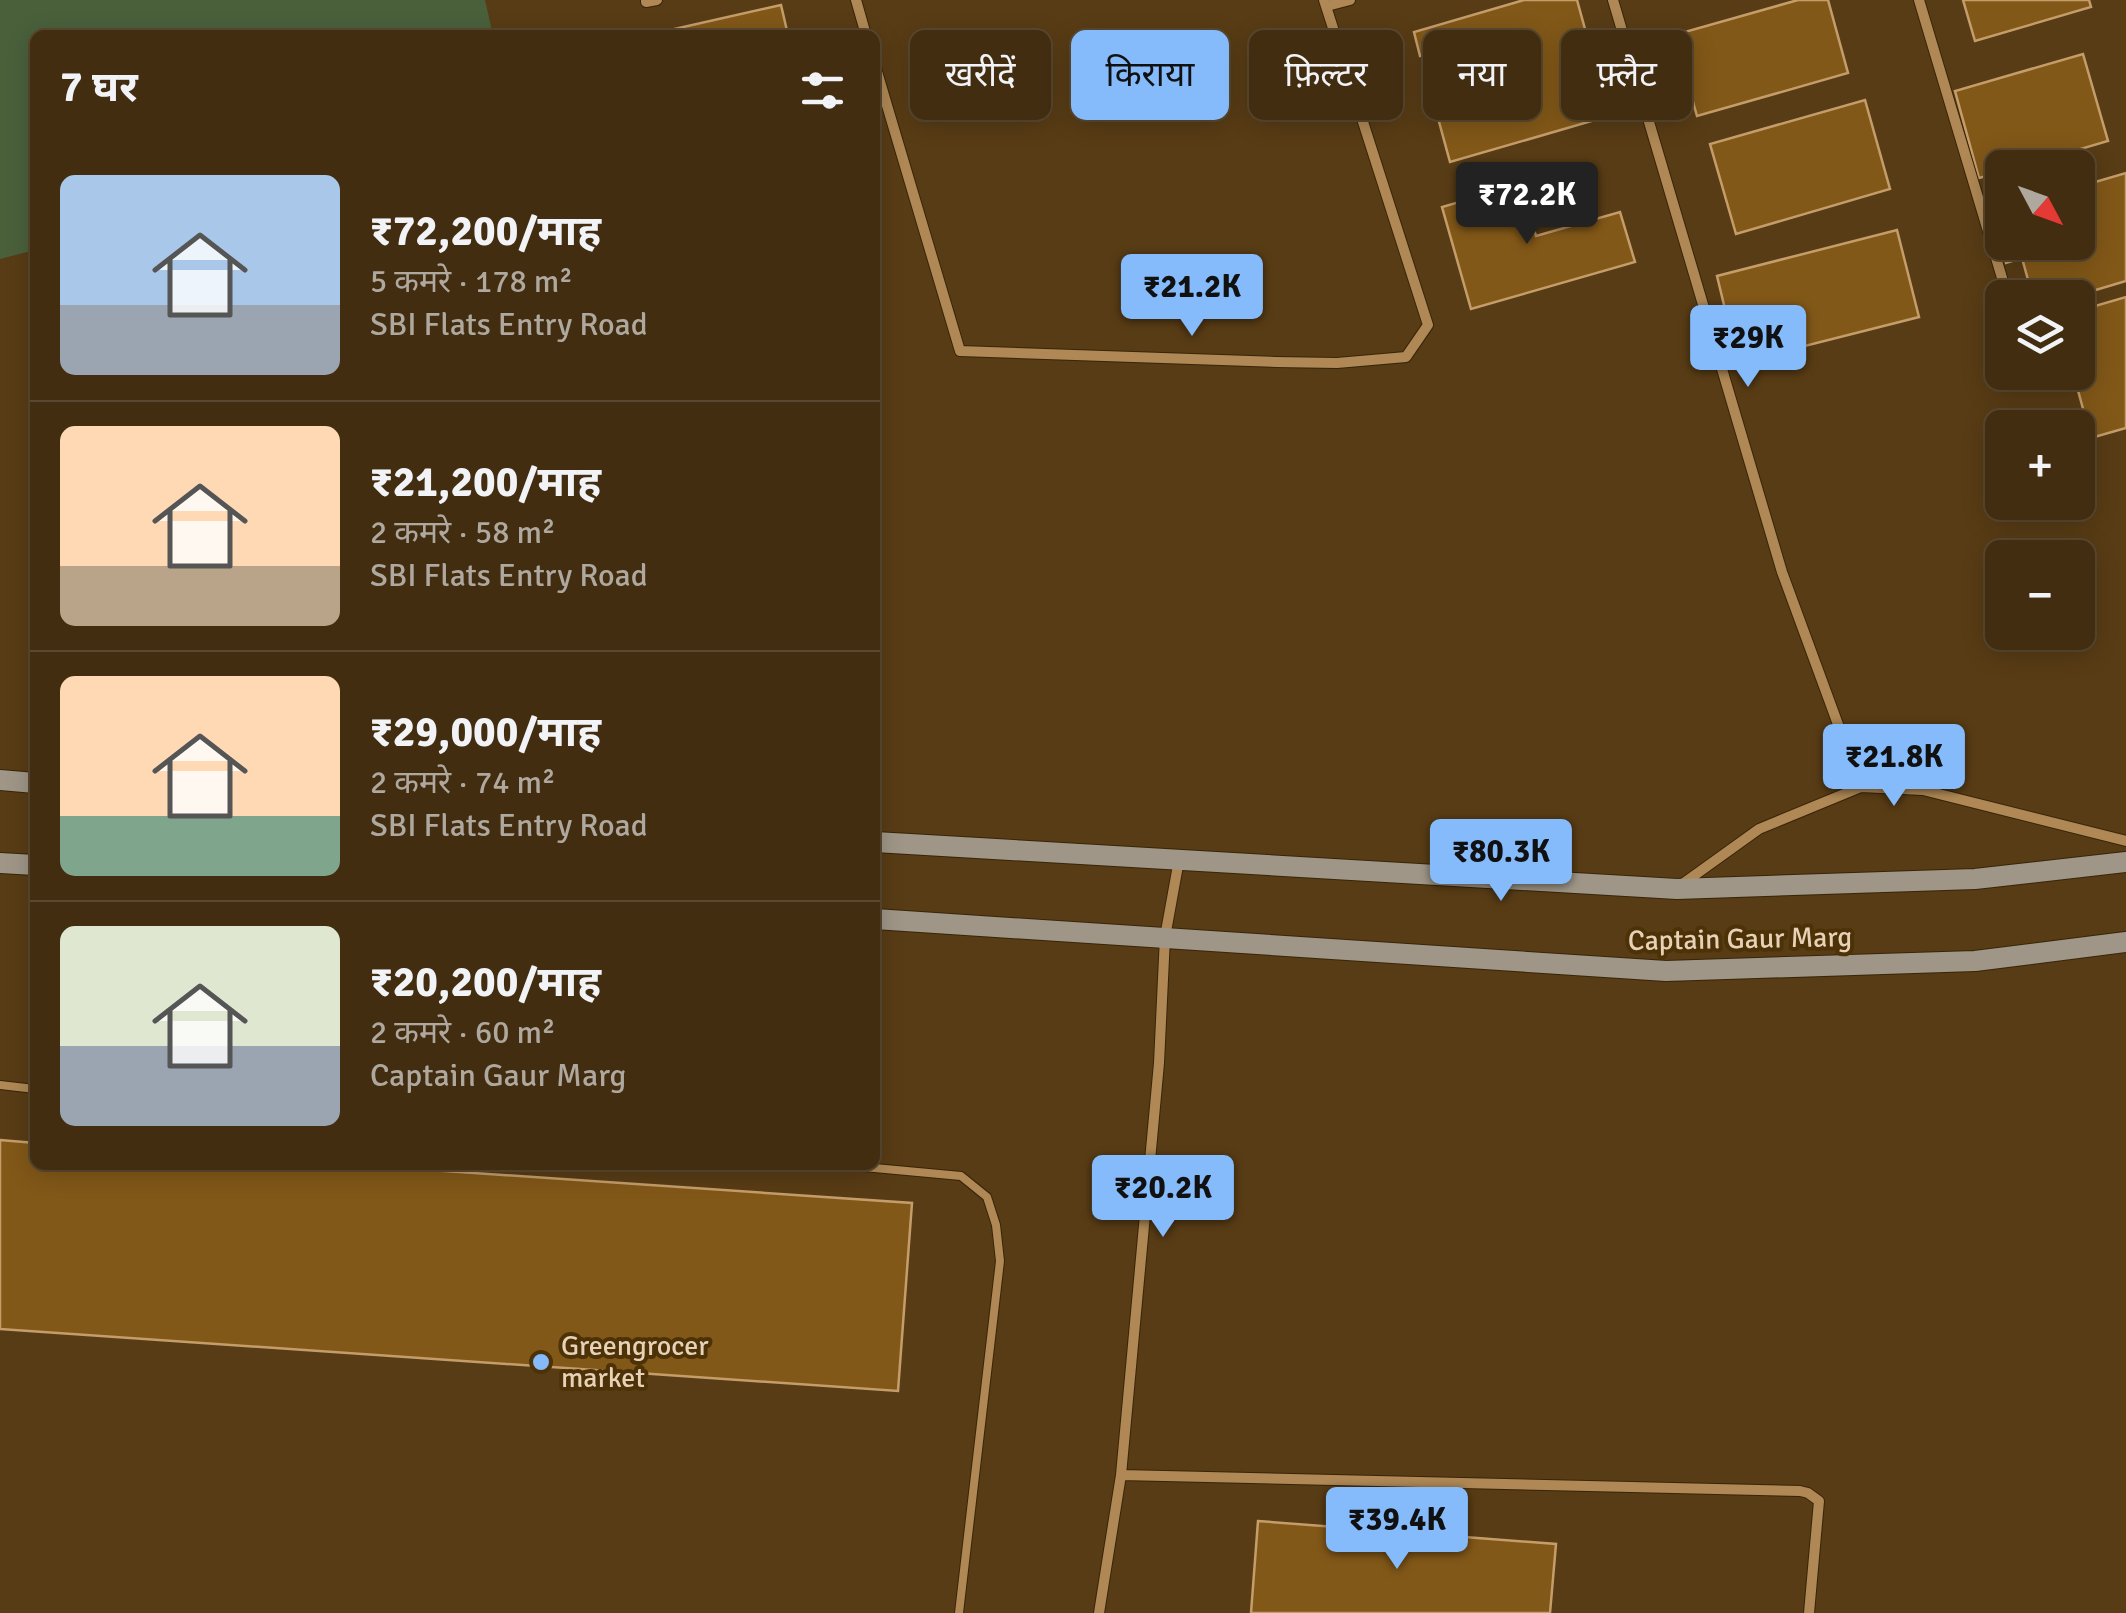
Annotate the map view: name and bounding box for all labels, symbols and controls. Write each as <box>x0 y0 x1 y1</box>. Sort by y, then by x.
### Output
chip: खरीदें <box>910 30 1051 120</box>
chip: किराया <box>1071 30 1229 120</box>
chip: फ़िल्टर <box>1249 30 1403 120</box>
chip: नया <box>1423 30 1541 120</box>
chip: फ़्लैट <box>1561 30 1692 120</box>
text: 7 घर <box>60 62 138 113</box>
icon: filters <box>795 63 850 118</box>
north arrow <box>1985 150 2095 260</box>
map controls <box>1985 150 2095 650</box>
pin: ₹72.2K <box>1446 162 1608 247</box>
text: ₹72.2K <box>1478 175 1576 214</box>
text: ₹72,200/माह <box>370 206 601 257</box>
icon: home <box>140 215 260 335</box>
pin: ₹21.2K <box>1111 254 1273 339</box>
text: 5 कमरे · 178 m² <box>370 262 573 301</box>
text: ₹21.2K <box>1143 267 1241 306</box>
button: layers <box>1985 280 2095 390</box>
text: SBI Flats Entry Road <box>370 305 648 344</box>
pin: ₹29K <box>1689 305 1807 390</box>
text: ₹29K <box>1712 318 1784 357</box>
button: + <box>1985 410 2095 520</box>
text: ₹21,200/माह <box>370 457 601 508</box>
icon: home <box>140 466 260 586</box>
text: 2 कमरे · 58 m² <box>370 513 556 552</box>
button: − <box>1985 540 2095 650</box>
text: SBI Flats Entry Road <box>370 556 648 595</box>
text: ₹29,000/माह <box>370 707 601 758</box>
icon: home <box>140 716 260 836</box>
pin: ₹21.8K <box>1813 724 1975 809</box>
text: ₹21.8K <box>1845 737 1943 776</box>
text: 2 कमरे · 74 m² <box>370 763 556 802</box>
text: SBI Flats Entry Road <box>370 806 648 845</box>
pin: ₹80.3K <box>1420 819 1582 904</box>
text: ₹80.3K <box>1452 832 1550 871</box>
street label: Captain Gaur Marg <box>1627 920 1853 958</box>
text: ₹20,200/माह <box>370 957 601 1008</box>
icon: home <box>140 966 260 1086</box>
text: 2 कमरे · 60 m² <box>370 1013 556 1052</box>
text: Captain Gaur Marg <box>370 1056 627 1095</box>
pin: ₹20.2K <box>1082 1155 1244 1240</box>
text: ₹20.2K <box>1114 1168 1212 1207</box>
place label: Greengrocer market <box>561 1329 709 1395</box>
marker: Greengrocer market <box>530 1351 552 1373</box>
pin: ₹39.4K <box>1316 1487 1478 1572</box>
text: ₹39.4K <box>1348 1500 1446 1539</box>

